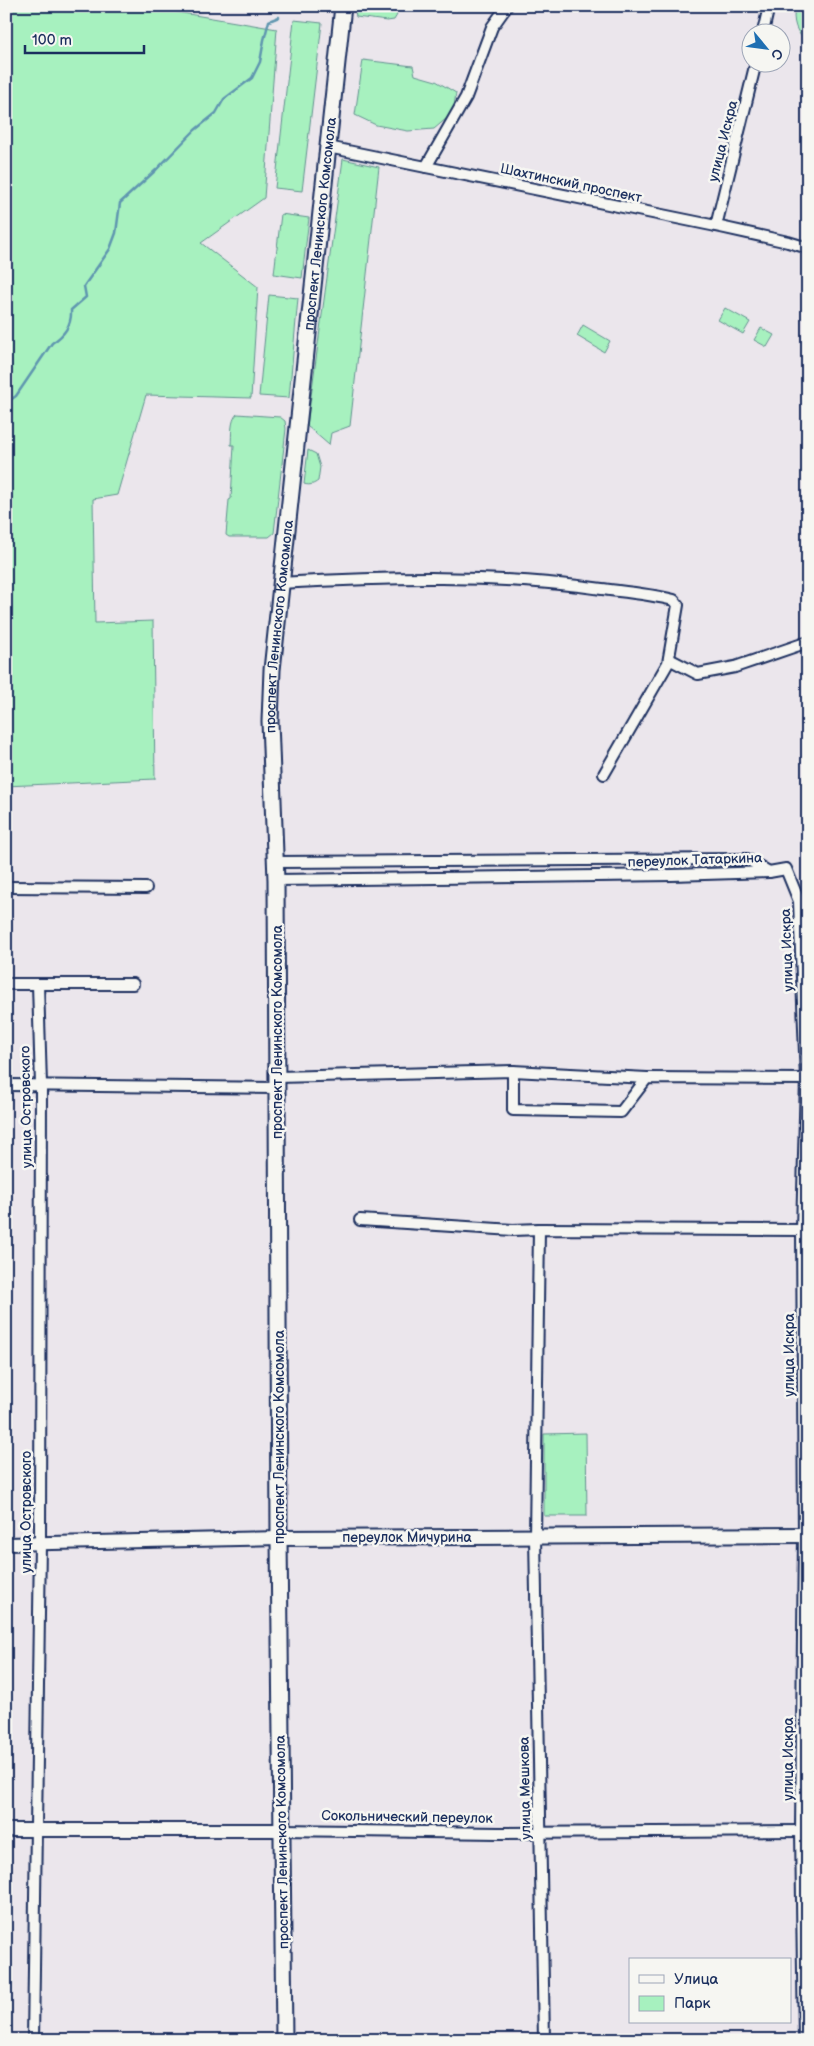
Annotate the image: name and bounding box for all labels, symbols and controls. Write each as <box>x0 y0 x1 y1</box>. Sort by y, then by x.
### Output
scale bar <box>25 22 144 54</box>
north arrow <box>742 22 792 72</box>
text: 100 m <box>32 31 72 50</box>
text: С <box>767 46 787 63</box>
street label: улица Искра <box>705 98 742 184</box>
street label: проспект Ленинского Комсомола <box>300 116 340 331</box>
street label: Шахтинский проспект <box>499 160 644 206</box>
street label: проспект Ленинского Комсомола <box>261 518 297 734</box>
street label: переулок Татаркина <box>627 849 763 871</box>
street label: улица Искра <box>777 907 797 992</box>
street label: проспект Ленинского Комсомола <box>269 924 286 1139</box>
street label: улица Островского <box>16 1046 36 1168</box>
street label: улица Искра <box>781 1313 798 1397</box>
street label: проспект Ленинского Комсомола <box>271 1329 288 1544</box>
street label: улица Островского <box>18 1451 35 1573</box>
street label: переулок Мичурина <box>342 1529 473 1546</box>
street label: улица Искра <box>780 1717 797 1801</box>
street label: проспект Ленинского Комсомола <box>272 1734 292 1949</box>
street label: улица Мешкова <box>516 1736 534 1840</box>
street label: Сокольнический переулок <box>321 1807 493 1827</box>
legend <box>629 1958 792 2024</box>
text: Улица <box>674 1970 719 1989</box>
text: Парк <box>674 1994 711 2013</box>

